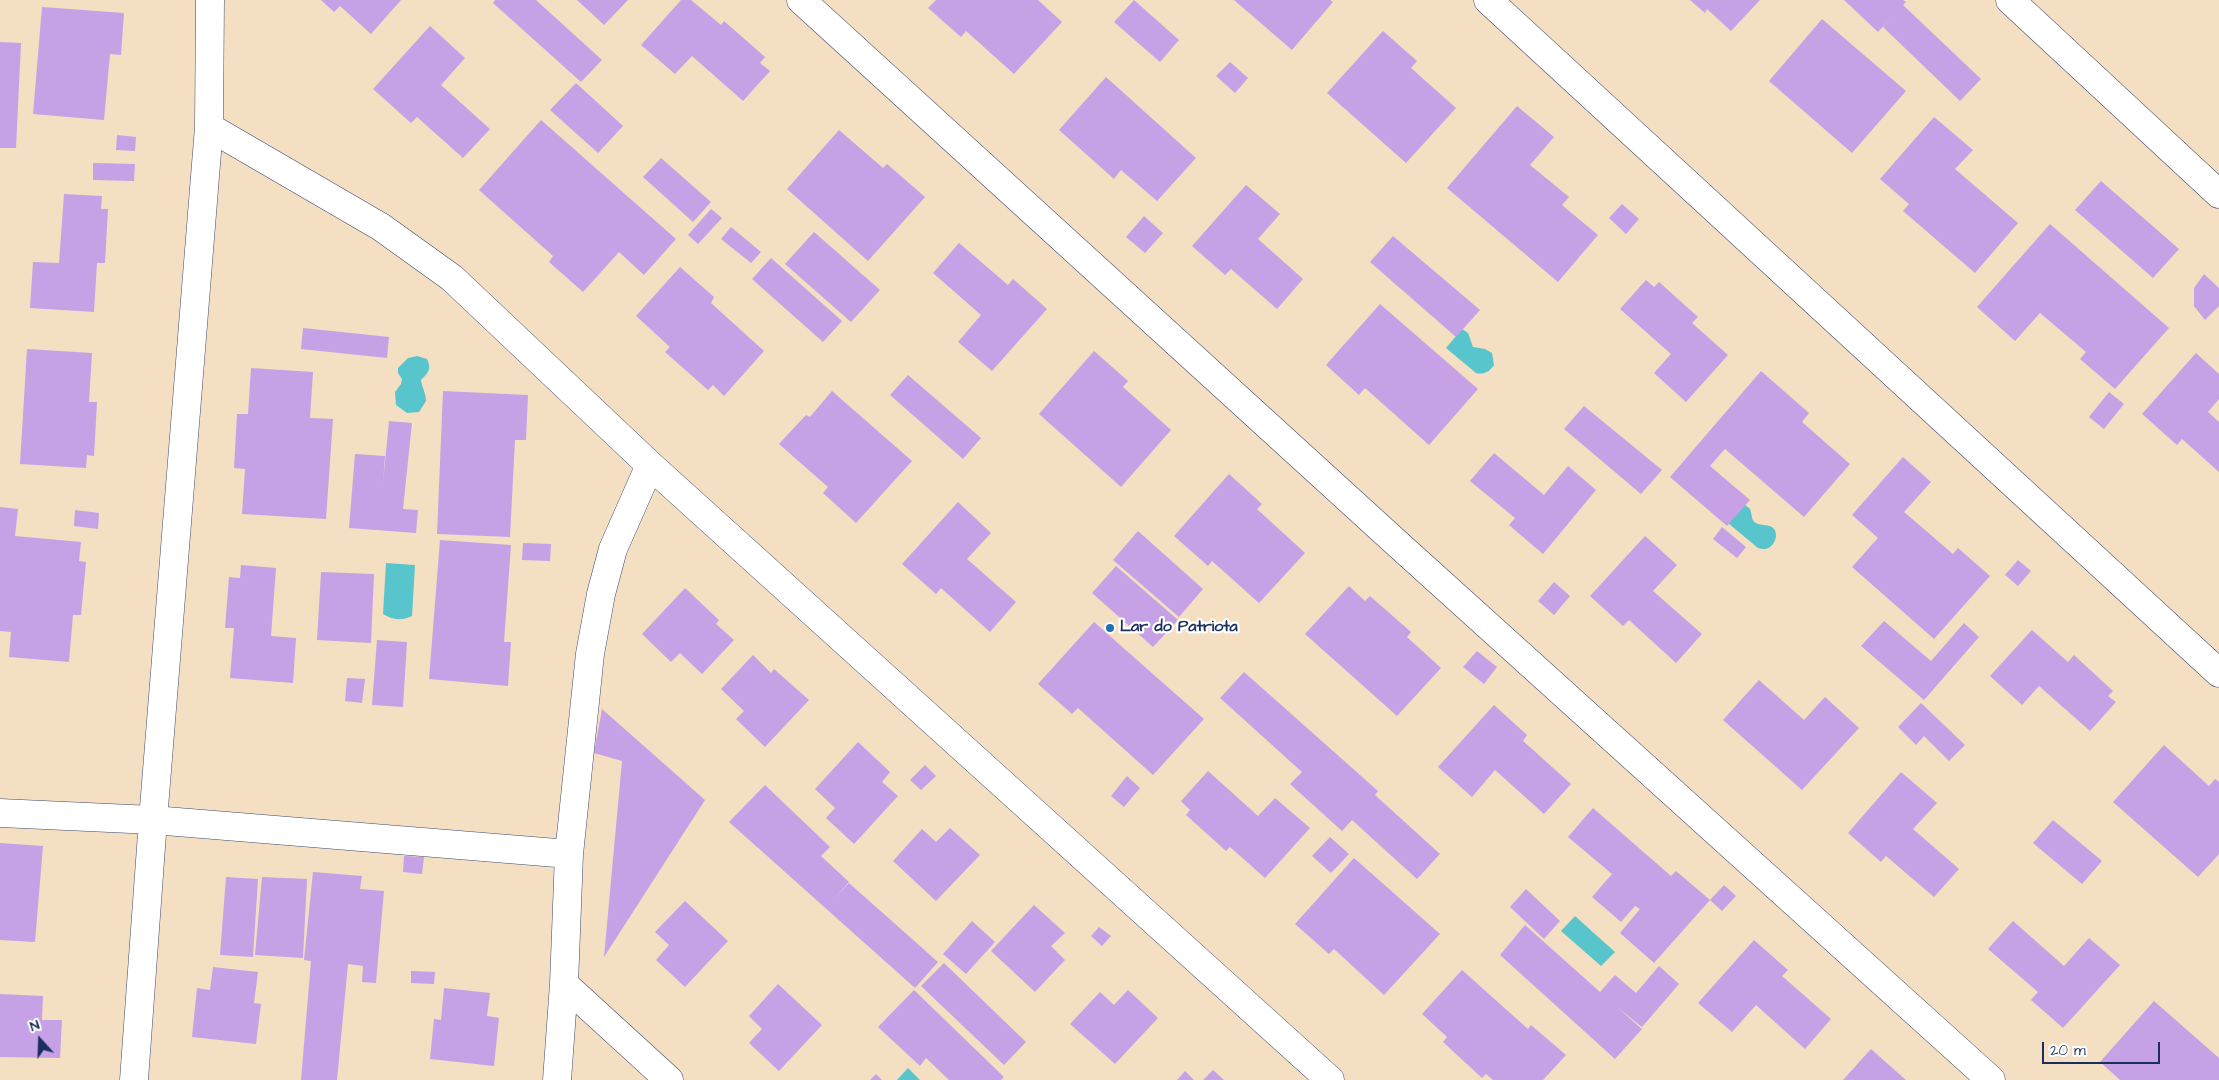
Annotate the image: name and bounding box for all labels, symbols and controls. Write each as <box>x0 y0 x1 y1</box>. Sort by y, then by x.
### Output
place label: Lar do Patriota <box>1120 618 1238 638</box>
marker: Lar do Patriota <box>1104 622 1116 634</box>
north arrow <box>15 1015 65 1065</box>
text: N <box>27 1015 42 1037</box>
scale bar <box>2044 1032 2162 1064</box>
text: 20 m <box>2050 1040 2086 1061</box>

